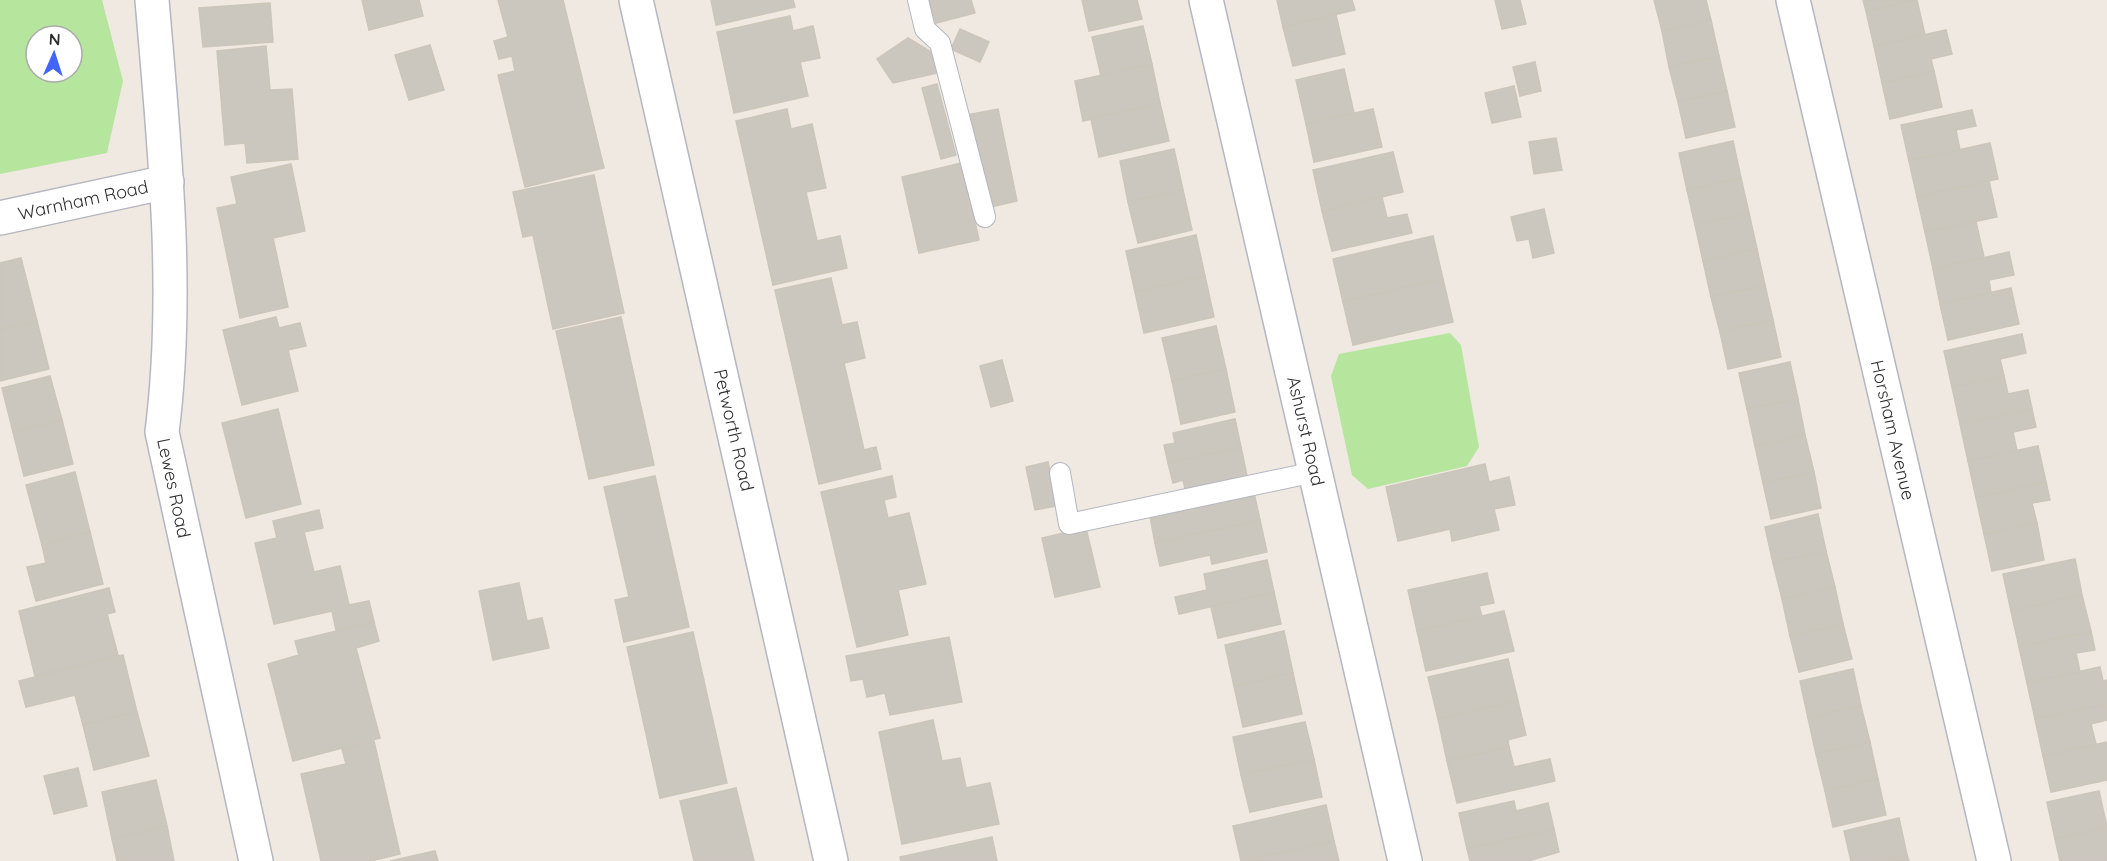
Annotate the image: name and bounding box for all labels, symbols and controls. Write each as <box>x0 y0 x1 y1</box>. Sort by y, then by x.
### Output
north arrow <box>24 24 84 84</box>
text: N <box>48 29 61 49</box>
street label: Warnham Road <box>16 175 150 225</box>
street label: Horsham Avenue <box>1866 358 1920 502</box>
street label: Petworth Road <box>709 367 759 493</box>
street label: Ashurst Road <box>1282 374 1330 488</box>
street label: Lewes Road <box>152 436 196 540</box>

